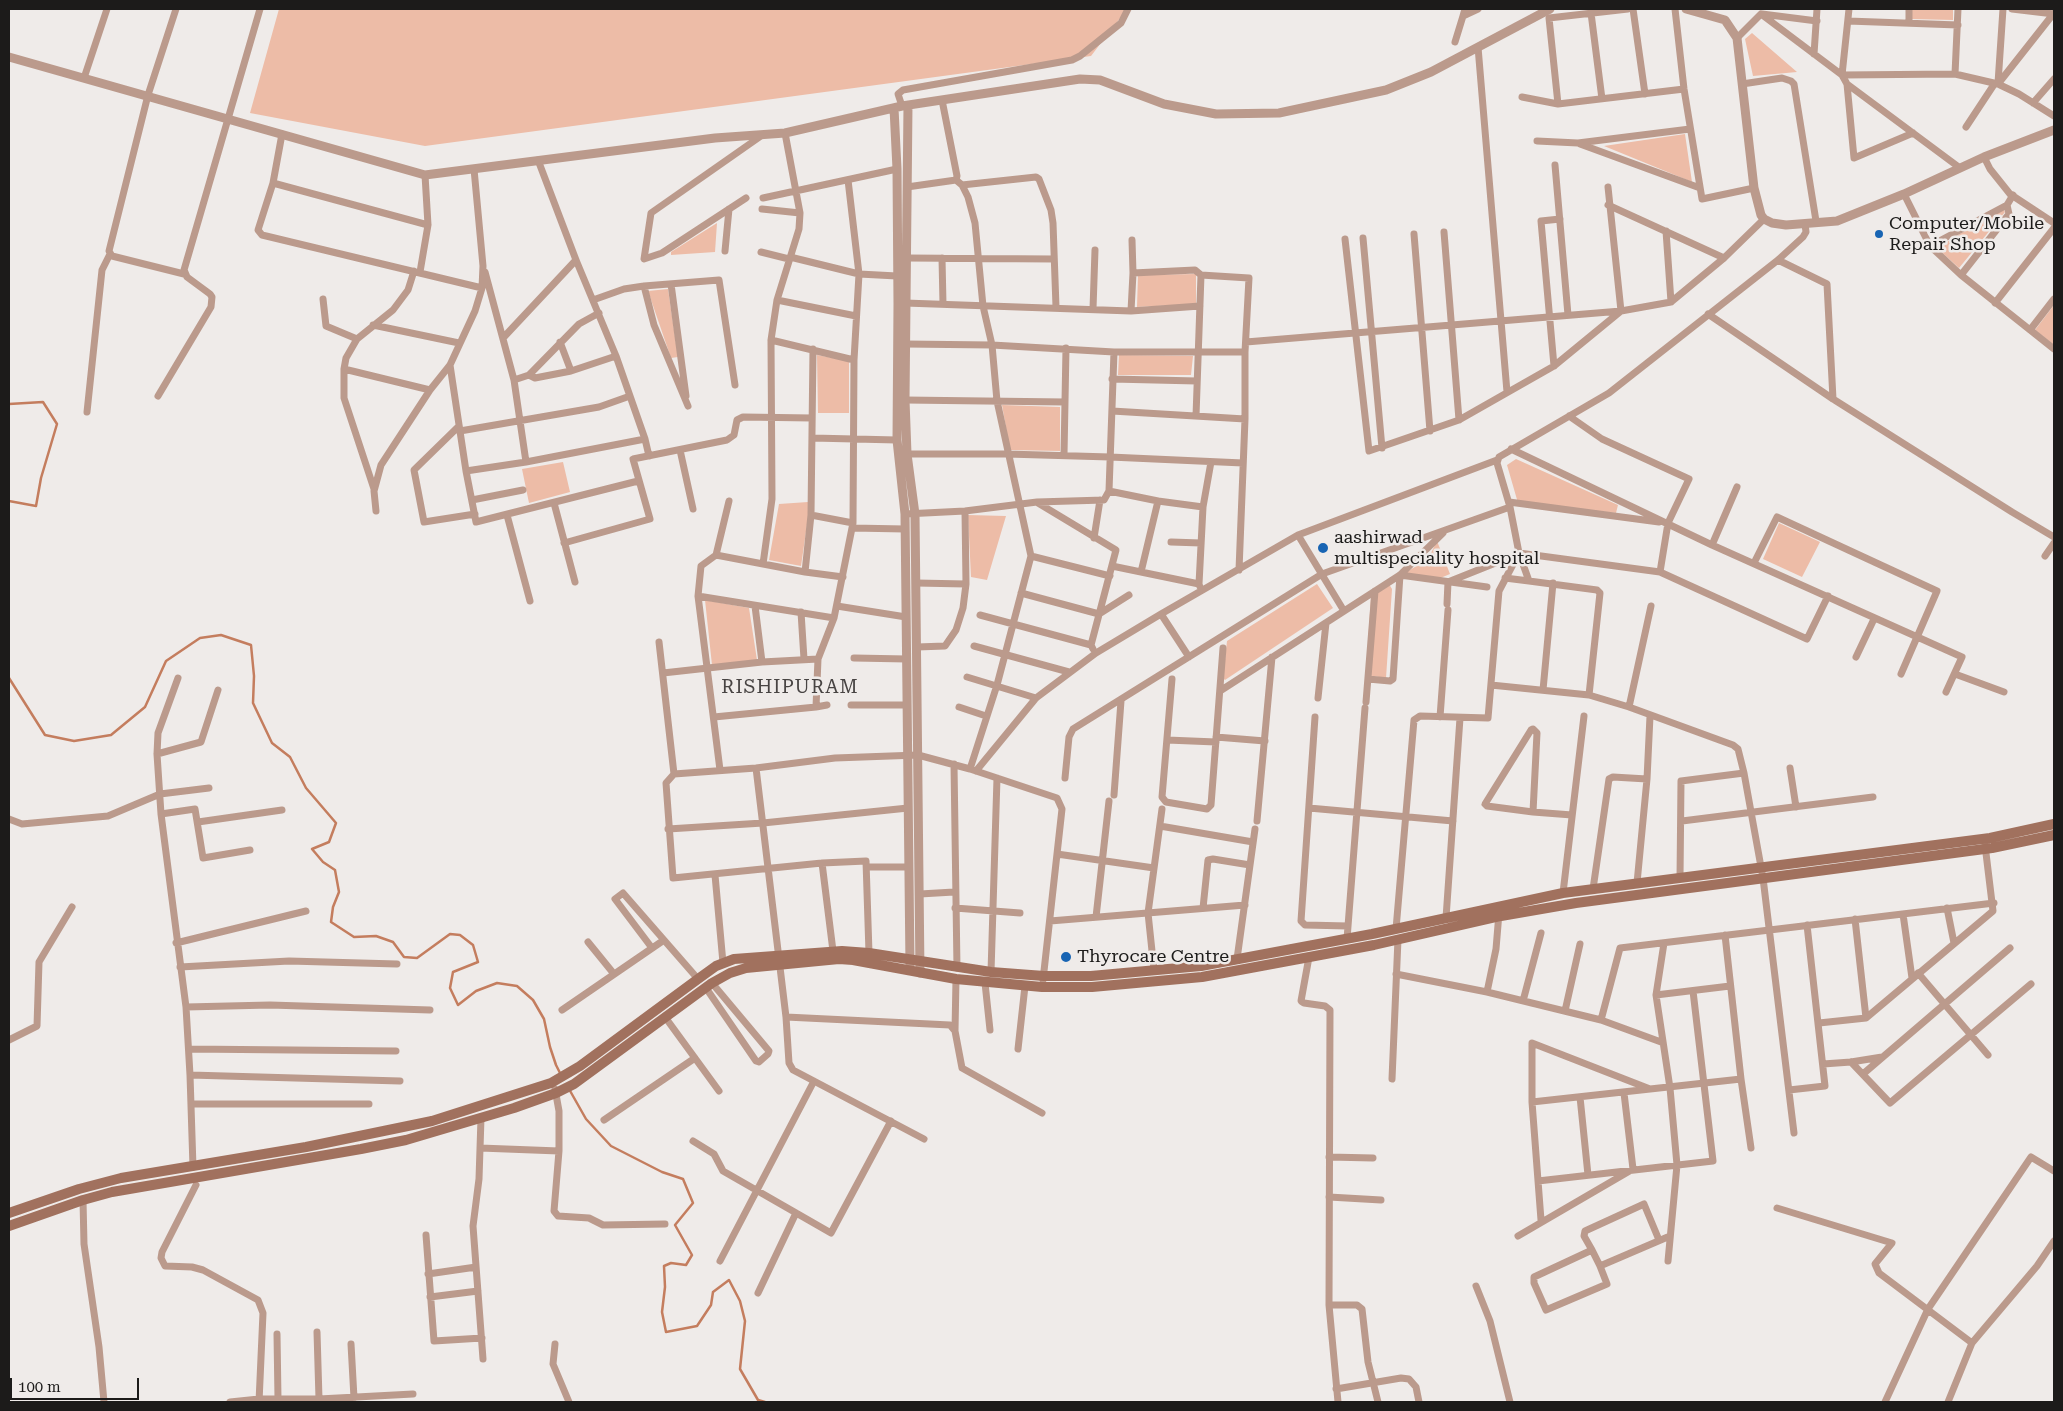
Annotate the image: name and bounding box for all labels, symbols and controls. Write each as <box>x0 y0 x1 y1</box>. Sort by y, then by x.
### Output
place label: Computer/Mobile Repair Shop <box>1889 213 2044 255</box>
marker: Computer/Mobile Repair Shop <box>1873 228 1885 240</box>
place label: aashirwad multispeciality hospital <box>1334 527 1539 570</box>
marker: aashirwad multispeciality hospital <box>1316 541 1330 555</box>
district label: RISHIPURAM <box>720 676 860 698</box>
place label: Thyrocare Centre <box>1077 946 1229 968</box>
marker: Thyrocare Centre <box>1059 950 1073 964</box>
scale bar <box>12 1368 141 1400</box>
text: 100 m <box>18 1378 61 1396</box>

